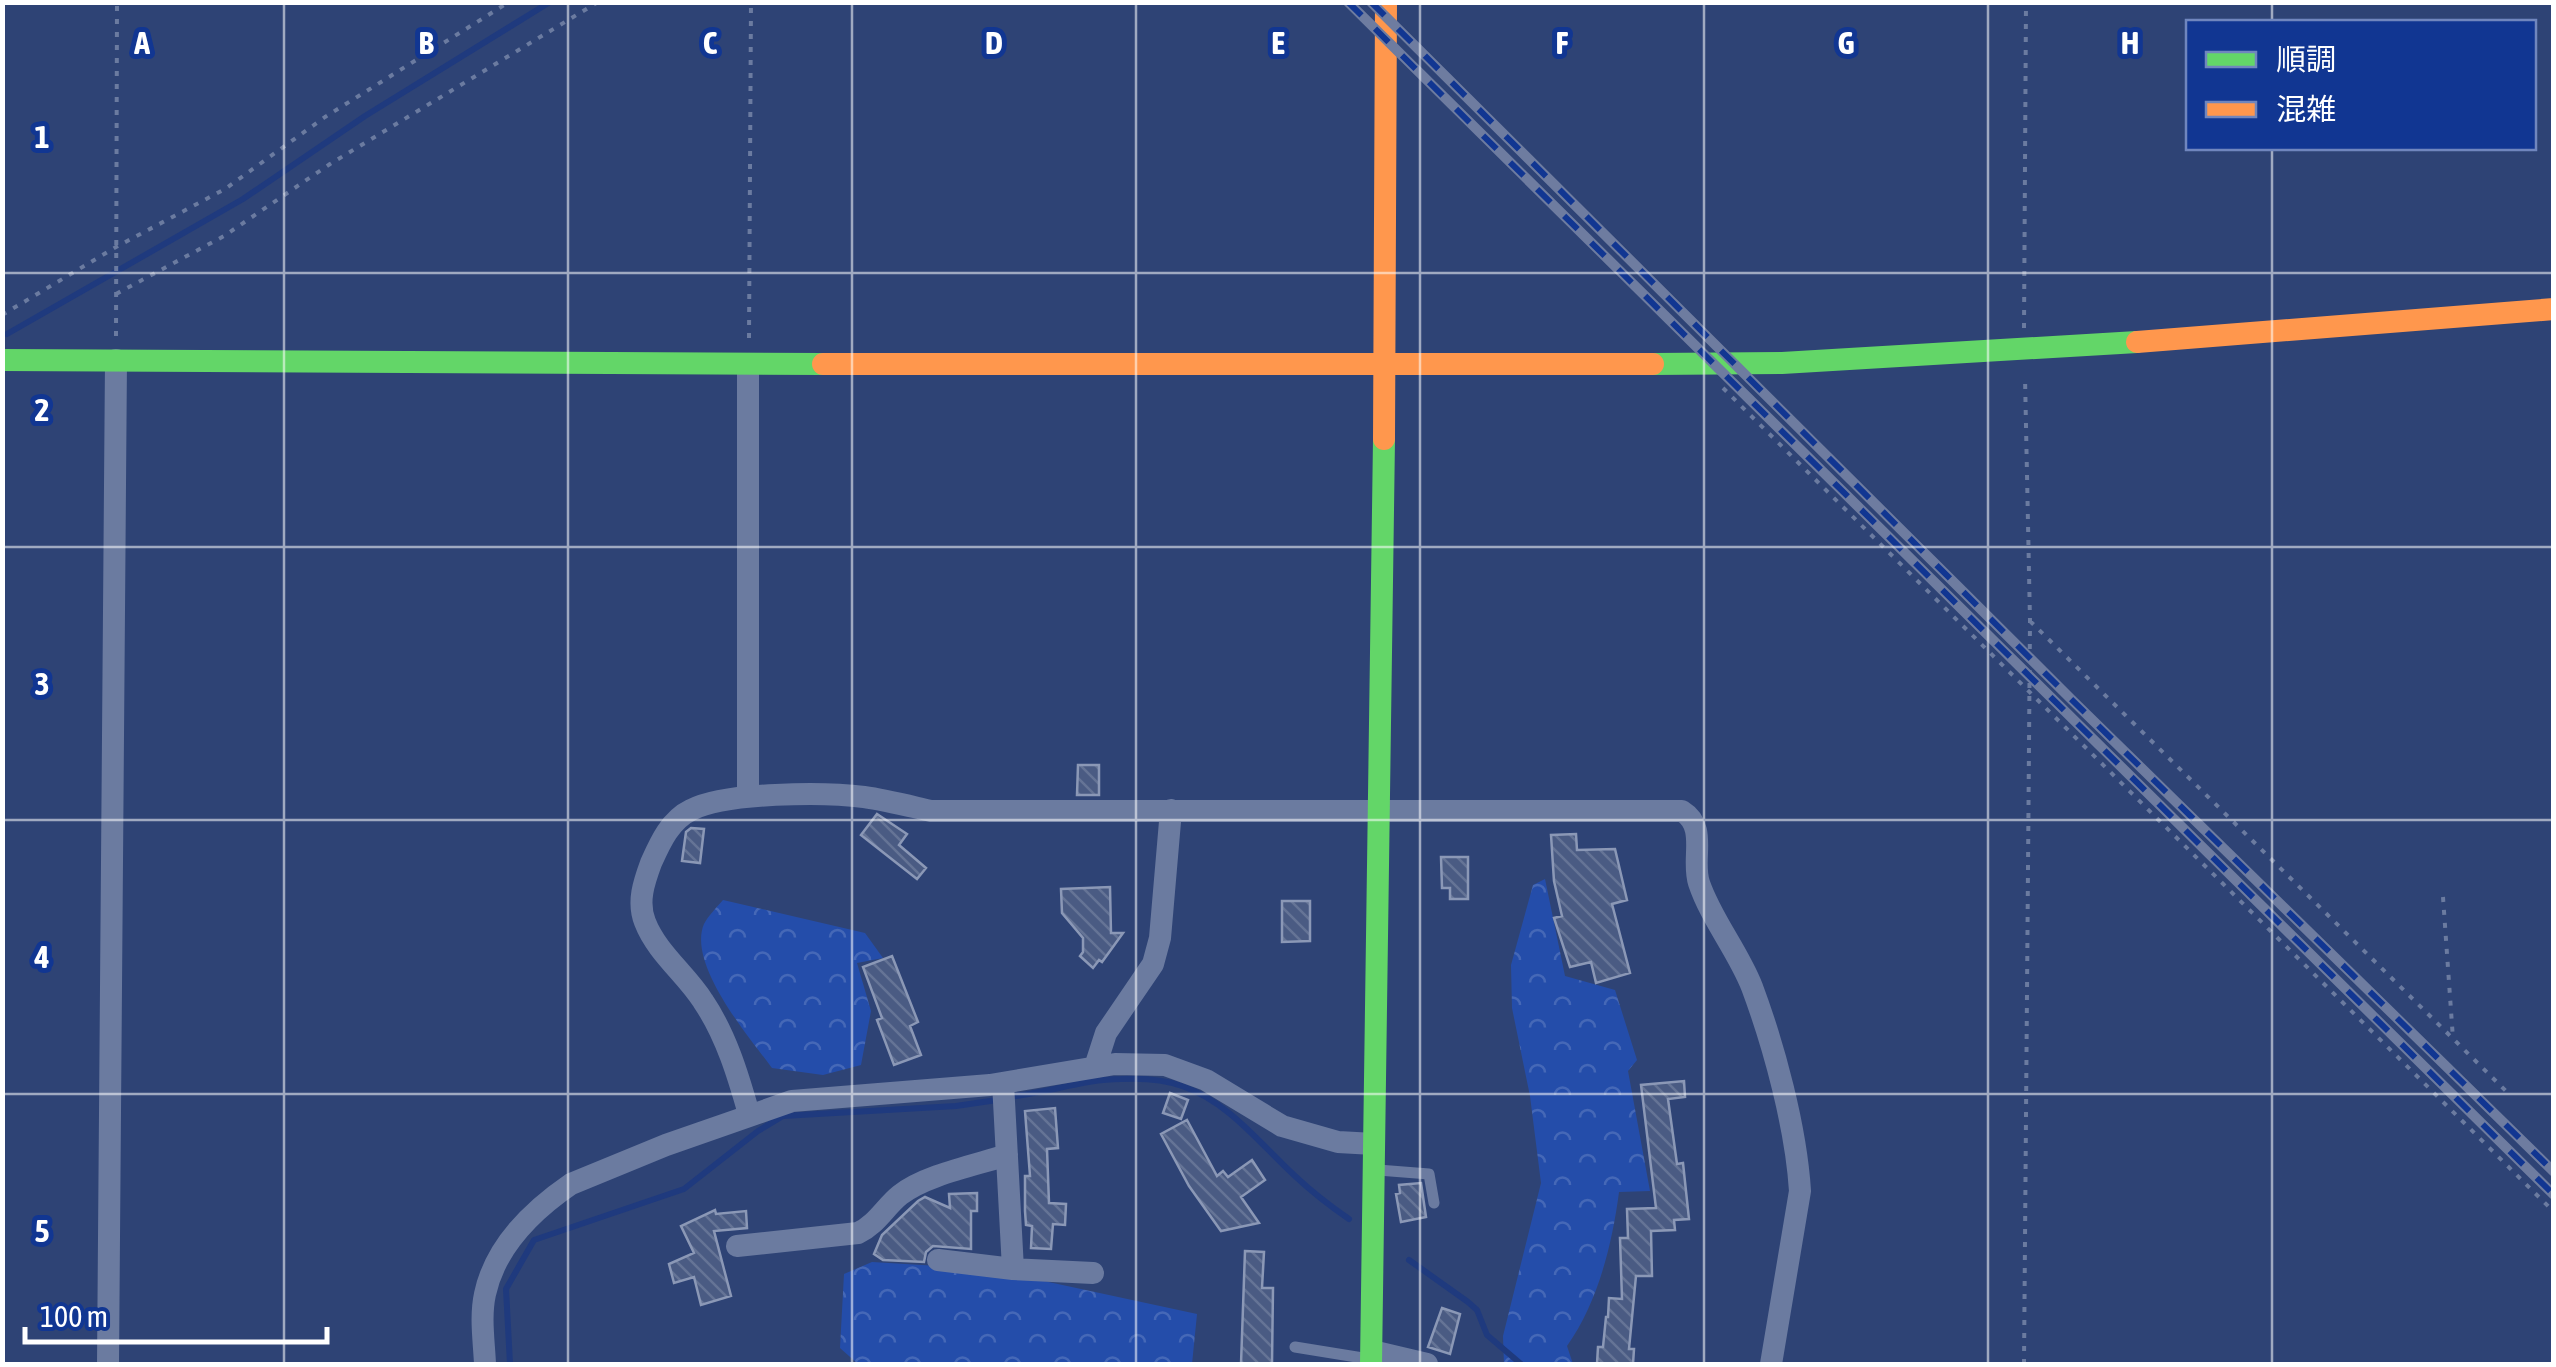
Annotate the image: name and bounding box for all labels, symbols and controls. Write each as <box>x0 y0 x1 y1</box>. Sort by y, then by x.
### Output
legend <box>2186 20 2536 150</box>
text: A <box>133 24 150 61</box>
text: B <box>418 24 434 61</box>
text: C <box>703 24 718 61</box>
text: D <box>985 24 1003 61</box>
text: E <box>1271 24 1285 61</box>
text: F <box>1556 24 1569 61</box>
text: G <box>1838 24 1855 61</box>
text: H <box>2121 24 2139 61</box>
text: 順調 <box>2276 42 2336 76</box>
text: 混雑 <box>2276 92 2336 126</box>
text: 1 <box>34 118 50 155</box>
text: 2 <box>34 391 50 428</box>
text: 3 <box>34 665 50 702</box>
text: 4 <box>33 938 50 975</box>
text: 5 <box>34 1212 50 1249</box>
scale bar <box>25 1282 328 1344</box>
text: 100 m <box>40 1299 108 1333</box>

